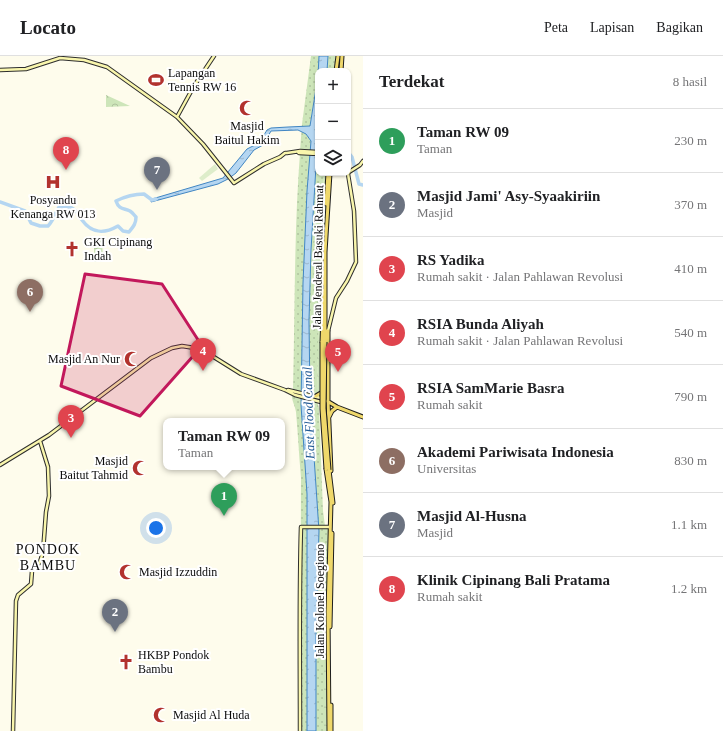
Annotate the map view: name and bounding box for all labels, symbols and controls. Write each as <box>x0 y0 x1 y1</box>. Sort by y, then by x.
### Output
text: Locato <box>20 17 76 38</box>
text: Peta <box>544 20 568 35</box>
text: Lapisan <box>590 20 634 35</box>
text: Bagikan <box>656 20 703 35</box>
place label: Lapangan Tennis RW 16 <box>168 66 236 94</box>
map controls <box>315 68 351 176</box>
button: + <box>315 68 351 104</box>
sports icon: Lapangan Tennis RW 16 <box>147 71 165 89</box>
text: Terdekat <box>379 72 445 91</box>
text: 8 hasil <box>673 74 707 89</box>
mosque icon: Masjid Baitul Hakim <box>238 99 256 117</box>
button: − <box>315 104 351 140</box>
place label: Masjid Baitul Hakim <box>215 119 280 147</box>
text: Taman RW 09 <box>417 124 509 140</box>
text: 1 <box>389 133 395 148</box>
text: 230 m <box>674 133 707 148</box>
pin: 8 <box>53 137 79 170</box>
button: layers <box>315 140 351 176</box>
text: Taman <box>417 141 452 156</box>
pin: 7 <box>144 157 170 190</box>
hospital icon: Posyandu Kenanga RW 013 <box>44 173 62 191</box>
street label: Jalan Jenderal Basuki Rahmat <box>310 184 326 329</box>
text: Masjid Jami' Asy-Syaakiriin <box>417 188 600 204</box>
place label: Posyandu Kenanga RW 013 <box>10 193 96 221</box>
text: 2 <box>389 197 395 212</box>
text: 370 m <box>674 197 707 212</box>
text: Masjid <box>417 205 453 220</box>
place label: GKI Cipinang Indah <box>84 235 152 263</box>
church icon: GKI Cipinang Indah <box>63 240 81 258</box>
text: RS Yadika <box>417 252 484 268</box>
text: 3 <box>389 261 395 276</box>
text: 410 m <box>674 261 707 276</box>
text: Rumah sakit · Jalan Pahlawan Revolusi <box>417 269 623 284</box>
pin: 6 <box>17 279 43 312</box>
text: RSIA Bunda Aliyah <box>417 316 544 332</box>
text: 4 <box>389 325 395 340</box>
text: 540 m <box>674 325 707 340</box>
text: Rumah sakit · Jalan Pahlawan Revolusi <box>417 333 623 348</box>
pin: 4 <box>190 338 216 371</box>
pin: 5 <box>325 339 351 372</box>
mosque icon: Masjid An Nur <box>123 350 141 368</box>
place label: Masjid An Nur <box>48 352 120 366</box>
water label: East Flood Canal <box>299 366 318 460</box>
text: RSIA SamMarie Basra <box>417 380 565 396</box>
text: 5 <box>389 389 395 404</box>
text: 790 m <box>674 389 707 404</box>
text: Rumah sakit <box>417 397 482 412</box>
pin: 3 <box>58 405 84 438</box>
popup <box>163 418 285 470</box>
text: Taman RW 09 <box>178 428 270 444</box>
text: Akademi Pariwisata Indonesia <box>417 444 614 460</box>
text: Taman <box>178 445 213 460</box>
text: 6 <box>389 453 395 468</box>
text: 830 m <box>674 453 707 468</box>
place label: Masjid Baitut Tahmid <box>59 454 128 482</box>
mosque icon: Masjid Baitut Tahmid <box>131 459 149 477</box>
text: Universitas <box>417 461 476 476</box>
pin: 1 <box>211 483 237 516</box>
text: Masjid Al-Husna <box>417 508 527 524</box>
text: 7 <box>389 517 395 532</box>
text: 1.1 km <box>671 517 707 532</box>
your location <box>146 518 166 538</box>
text: Masjid <box>417 525 453 540</box>
district label: PONDOK BAMBU <box>16 542 80 573</box>
street label: Jalan Kolonel Soegiono <box>313 544 327 658</box>
mosque icon: Masjid Izzuddin <box>118 563 136 581</box>
place label: Masjid Izzuddin <box>139 565 217 579</box>
text: Klinik Cipinang Bali Pratama <box>417 572 610 588</box>
text: 8 <box>389 581 395 596</box>
text: 1.2 km <box>671 581 707 596</box>
text: Rumah sakit <box>417 589 482 604</box>
pin: 2 <box>102 599 128 632</box>
place label: HKBP Pondok Bambu <box>138 648 209 676</box>
church icon: HKBP Pondok Bambu <box>117 653 135 671</box>
mosque icon: Masjid Al Huda <box>152 706 170 724</box>
place label: Masjid Al Huda <box>173 708 250 722</box>

